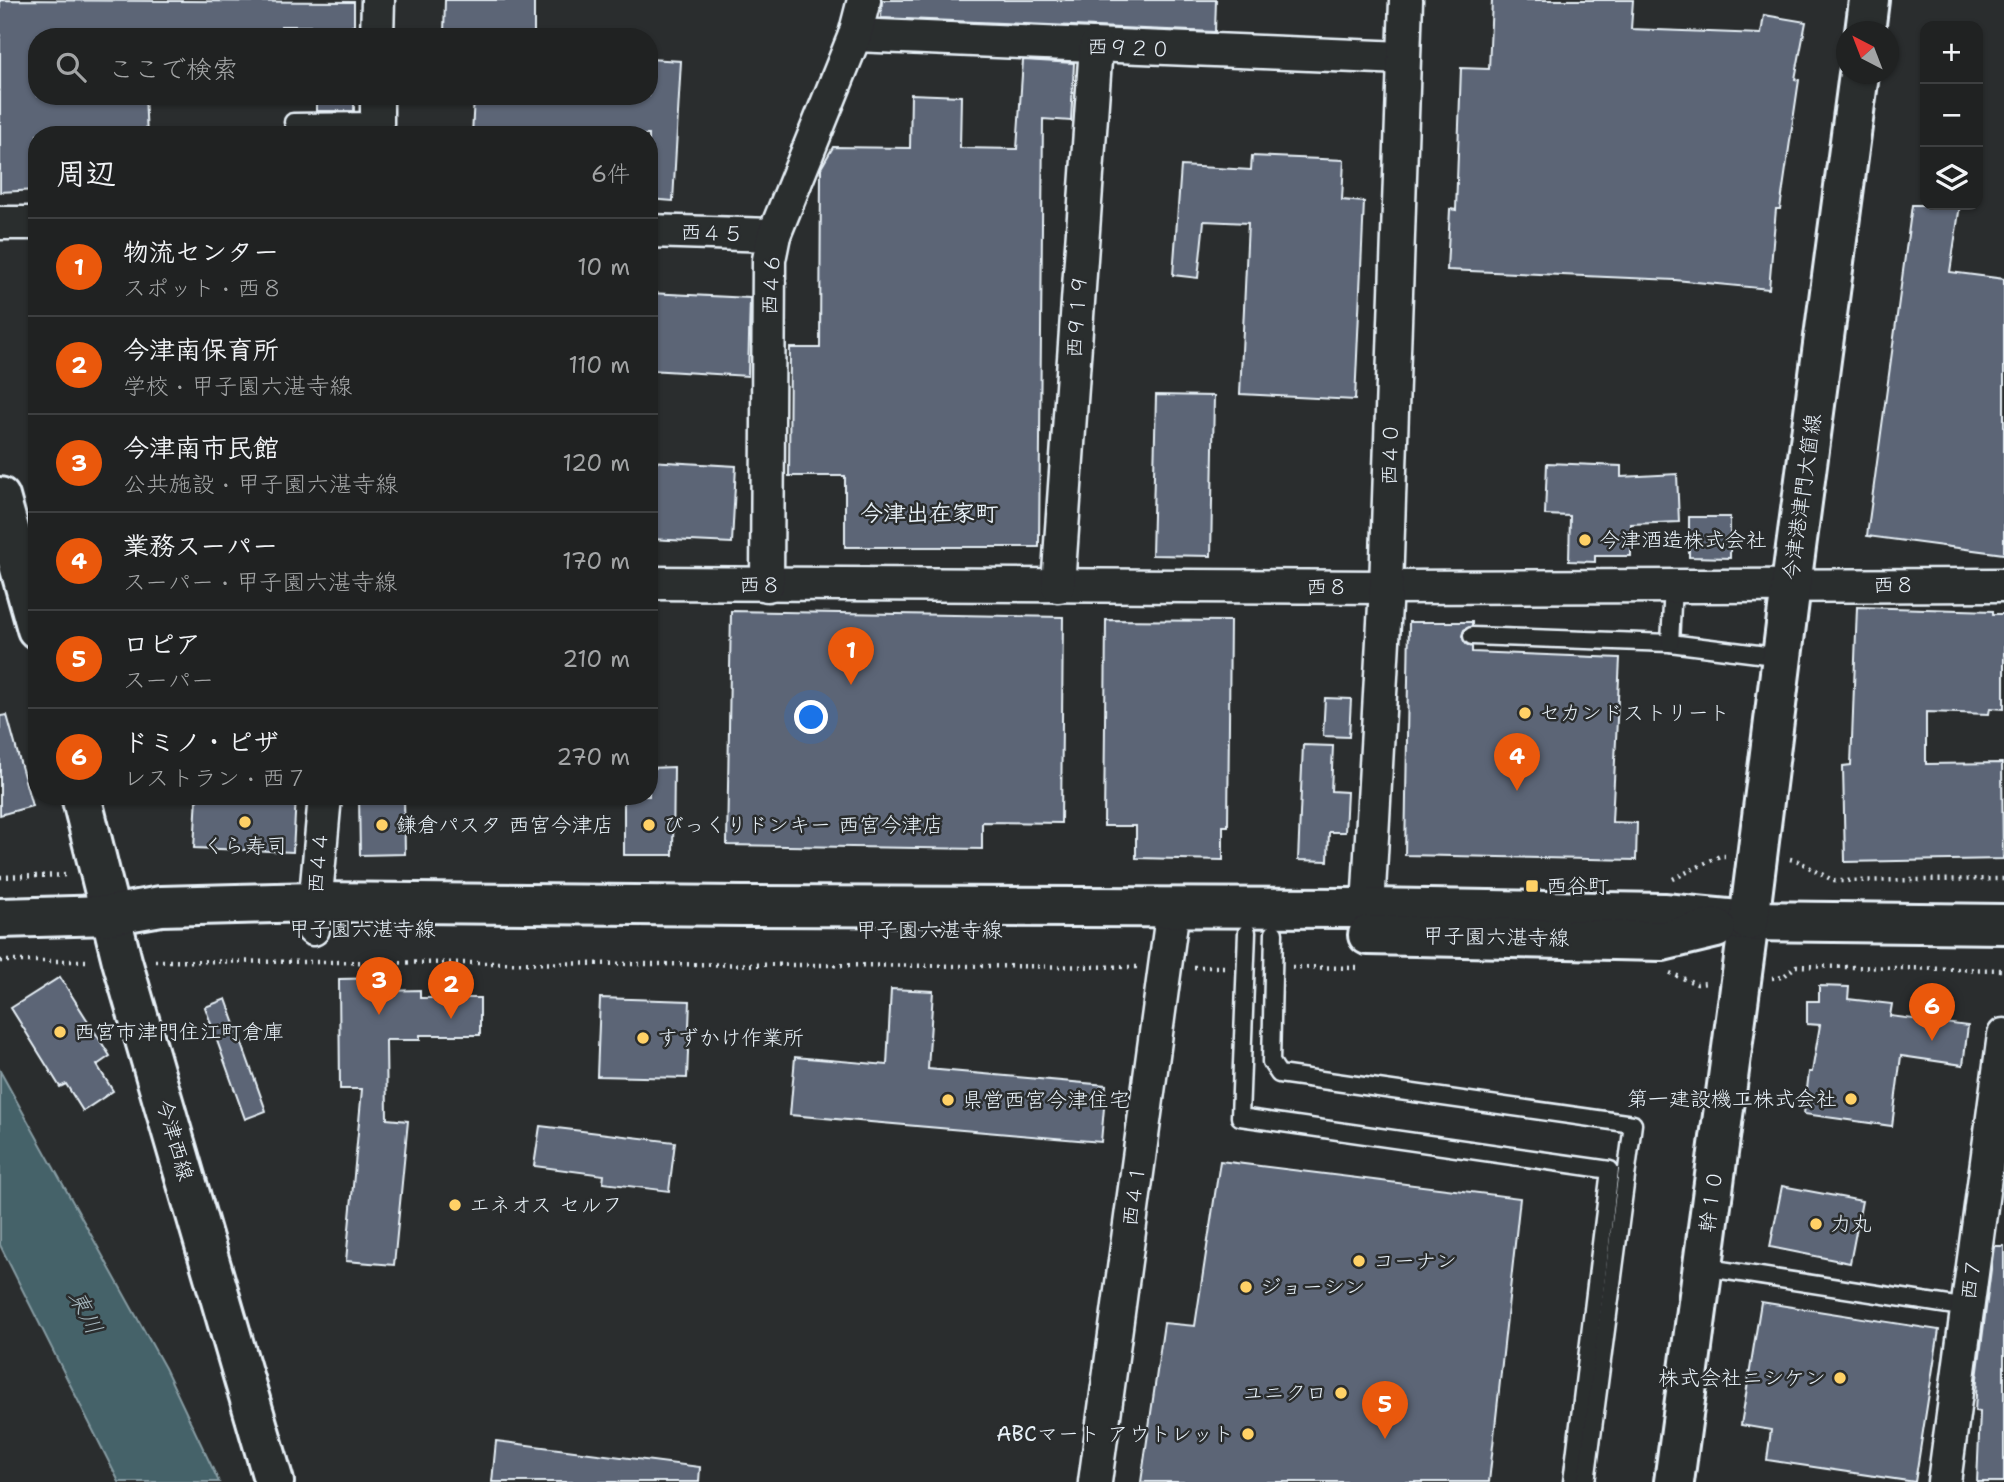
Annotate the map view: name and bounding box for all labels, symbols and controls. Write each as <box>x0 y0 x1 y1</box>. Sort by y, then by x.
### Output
north arrow <box>1836 21 1899 84</box>
map controls <box>1920 21 1983 210</box>
button: + <box>1920 21 1983 84</box>
search box <box>28 28 658 105</box>
street label: 西９２０ <box>1087 33 1171 63</box>
icon: search <box>52 48 90 86</box>
text: ここで検索 <box>108 51 238 86</box>
button: − <box>1920 84 1983 147</box>
button: layers <box>1920 147 1983 210</box>
text: 周辺 <box>56 153 116 194</box>
text: 6件 <box>591 159 630 189</box>
street label: 西４５ <box>680 218 744 248</box>
text: 物流センター <box>123 234 279 269</box>
text: 1 <box>74 252 84 282</box>
text: 10 m <box>577 252 630 282</box>
street label: 西４６ <box>755 252 787 316</box>
text: スポット · 西８ <box>123 273 283 303</box>
street label: 西９１９ <box>1060 273 1094 359</box>
text: 今津南保育所 <box>123 332 279 367</box>
text: 2 <box>71 350 87 380</box>
text: 110 m <box>568 350 630 380</box>
text: 学校 · 甲子園六湛寺線 <box>123 371 352 401</box>
street label: 今津港津門大箇線 <box>1776 412 1828 582</box>
street label: 西４０ <box>1375 422 1405 486</box>
text: 今津南市民館 <box>123 430 279 465</box>
text: 3 <box>71 448 87 478</box>
text: 120 m <box>562 448 630 478</box>
text: 公共施設 · 甲子園六湛寺線 <box>123 469 398 499</box>
district label: 今津出在家町 <box>860 498 998 528</box>
place label: 今津酒造株式会社 <box>1599 526 1767 554</box>
text: 業務スーパー <box>123 528 278 563</box>
marker: 今津酒造株式会社 <box>1577 532 1593 548</box>
text: 4 <box>71 546 87 576</box>
text: 170 m <box>562 546 630 576</box>
text: スーパー · 甲子園六湛寺線 <box>123 567 397 597</box>
street label: 西８ <box>739 571 781 599</box>
street label: 西８ <box>1873 571 1915 599</box>
street label: 西８ <box>1306 573 1348 601</box>
text: ロピア <box>123 626 201 661</box>
pin: 1 <box>828 627 874 685</box>
text: 5 <box>72 644 86 674</box>
text: 210 m <box>562 644 630 674</box>
text: スーパー <box>123 665 214 695</box>
place label: セカンドストリート <box>1539 699 1730 727</box>
your location <box>794 700 828 734</box>
marker: セカンドストリート <box>1517 705 1533 721</box>
text: ドミノ・ピザ <box>123 724 279 759</box>
pin: 4 <box>1494 733 1540 791</box>
text: 6 <box>71 742 87 772</box>
text: 270 m <box>556 742 630 772</box>
text: レストラン · 西７ <box>123 763 308 793</box>
place label: 鎌倉パスタ 西宮今津店 <box>396 811 614 839</box>
place label: びっくりドンキー 西宮今津店 <box>663 811 943 839</box>
marker: くら寿司 <box>237 814 253 830</box>
marker: 鎌倉パスタ 西宮今津店 <box>374 817 390 833</box>
marker: びっくりドンキー 西宮今津店 <box>641 817 657 833</box>
street label: 西４４ <box>301 829 335 895</box>
place label: くら寿司 <box>203 832 287 860</box>
place label: 西谷町 <box>1546 872 1609 900</box>
marker: 西谷町 <box>1524 878 1540 894</box>
street label: 甲子園六湛寺線 <box>289 915 436 943</box>
street label: 甲子園六湛寺線 <box>856 916 1003 944</box>
street label: 甲子園六湛寺線 <box>1422 922 1570 952</box>
pin: 3 <box>356 957 402 1015</box>
pin: 2 <box>428 961 474 1019</box>
pin: 6 <box>1909 983 1955 1041</box>
place label: 西宮市津門住江町倉庫 <box>74 1018 284 1046</box>
marker: 西宮市津門住江町倉庫 <box>52 1024 68 1040</box>
place label: すずかけ作業所 <box>657 1024 804 1052</box>
marker: すずかけ作業所 <box>635 1030 651 1046</box>
place label: 第一建設機工株式会社 <box>1627 1085 1837 1113</box>
place label: 県営西宮今津住宅 <box>962 1086 1130 1114</box>
marker: 第一建設機工株式会社 <box>1843 1091 1859 1107</box>
marker: 県営西宮今津住宅 <box>940 1092 956 1108</box>
street label: 今津西線 <box>150 1096 200 1184</box>
street label: 西４１ <box>1116 1162 1152 1228</box>
street label: 幹１０ <box>1693 1168 1729 1234</box>
place label: エネオス セルフ <box>469 1191 623 1219</box>
marker: エネオス セルフ <box>447 1197 463 1213</box>
place label: 力丸 <box>1830 1210 1872 1238</box>
marker: 力丸 <box>1808 1216 1824 1232</box>
place label: コーナン <box>1373 1247 1457 1275</box>
marker: コーナン <box>1351 1253 1367 1269</box>
street label: 西７ <box>1954 1256 1988 1302</box>
place label: ジョーシン <box>1260 1273 1365 1301</box>
marker: ジョーシン <box>1238 1279 1254 1295</box>
water label: 東川 <box>62 1285 110 1339</box>
place label: 株式会社ニシケン <box>1658 1364 1826 1392</box>
marker: 株式会社ニシケン <box>1832 1370 1848 1386</box>
place label: ユニクロ <box>1243 1379 1327 1407</box>
pin: 5 <box>1362 1381 1408 1439</box>
marker: ユニクロ <box>1333 1385 1349 1401</box>
place label: ABCマート アウトレット <box>996 1420 1234 1448</box>
marker: ABCマート アウトレット <box>1240 1426 1256 1442</box>

